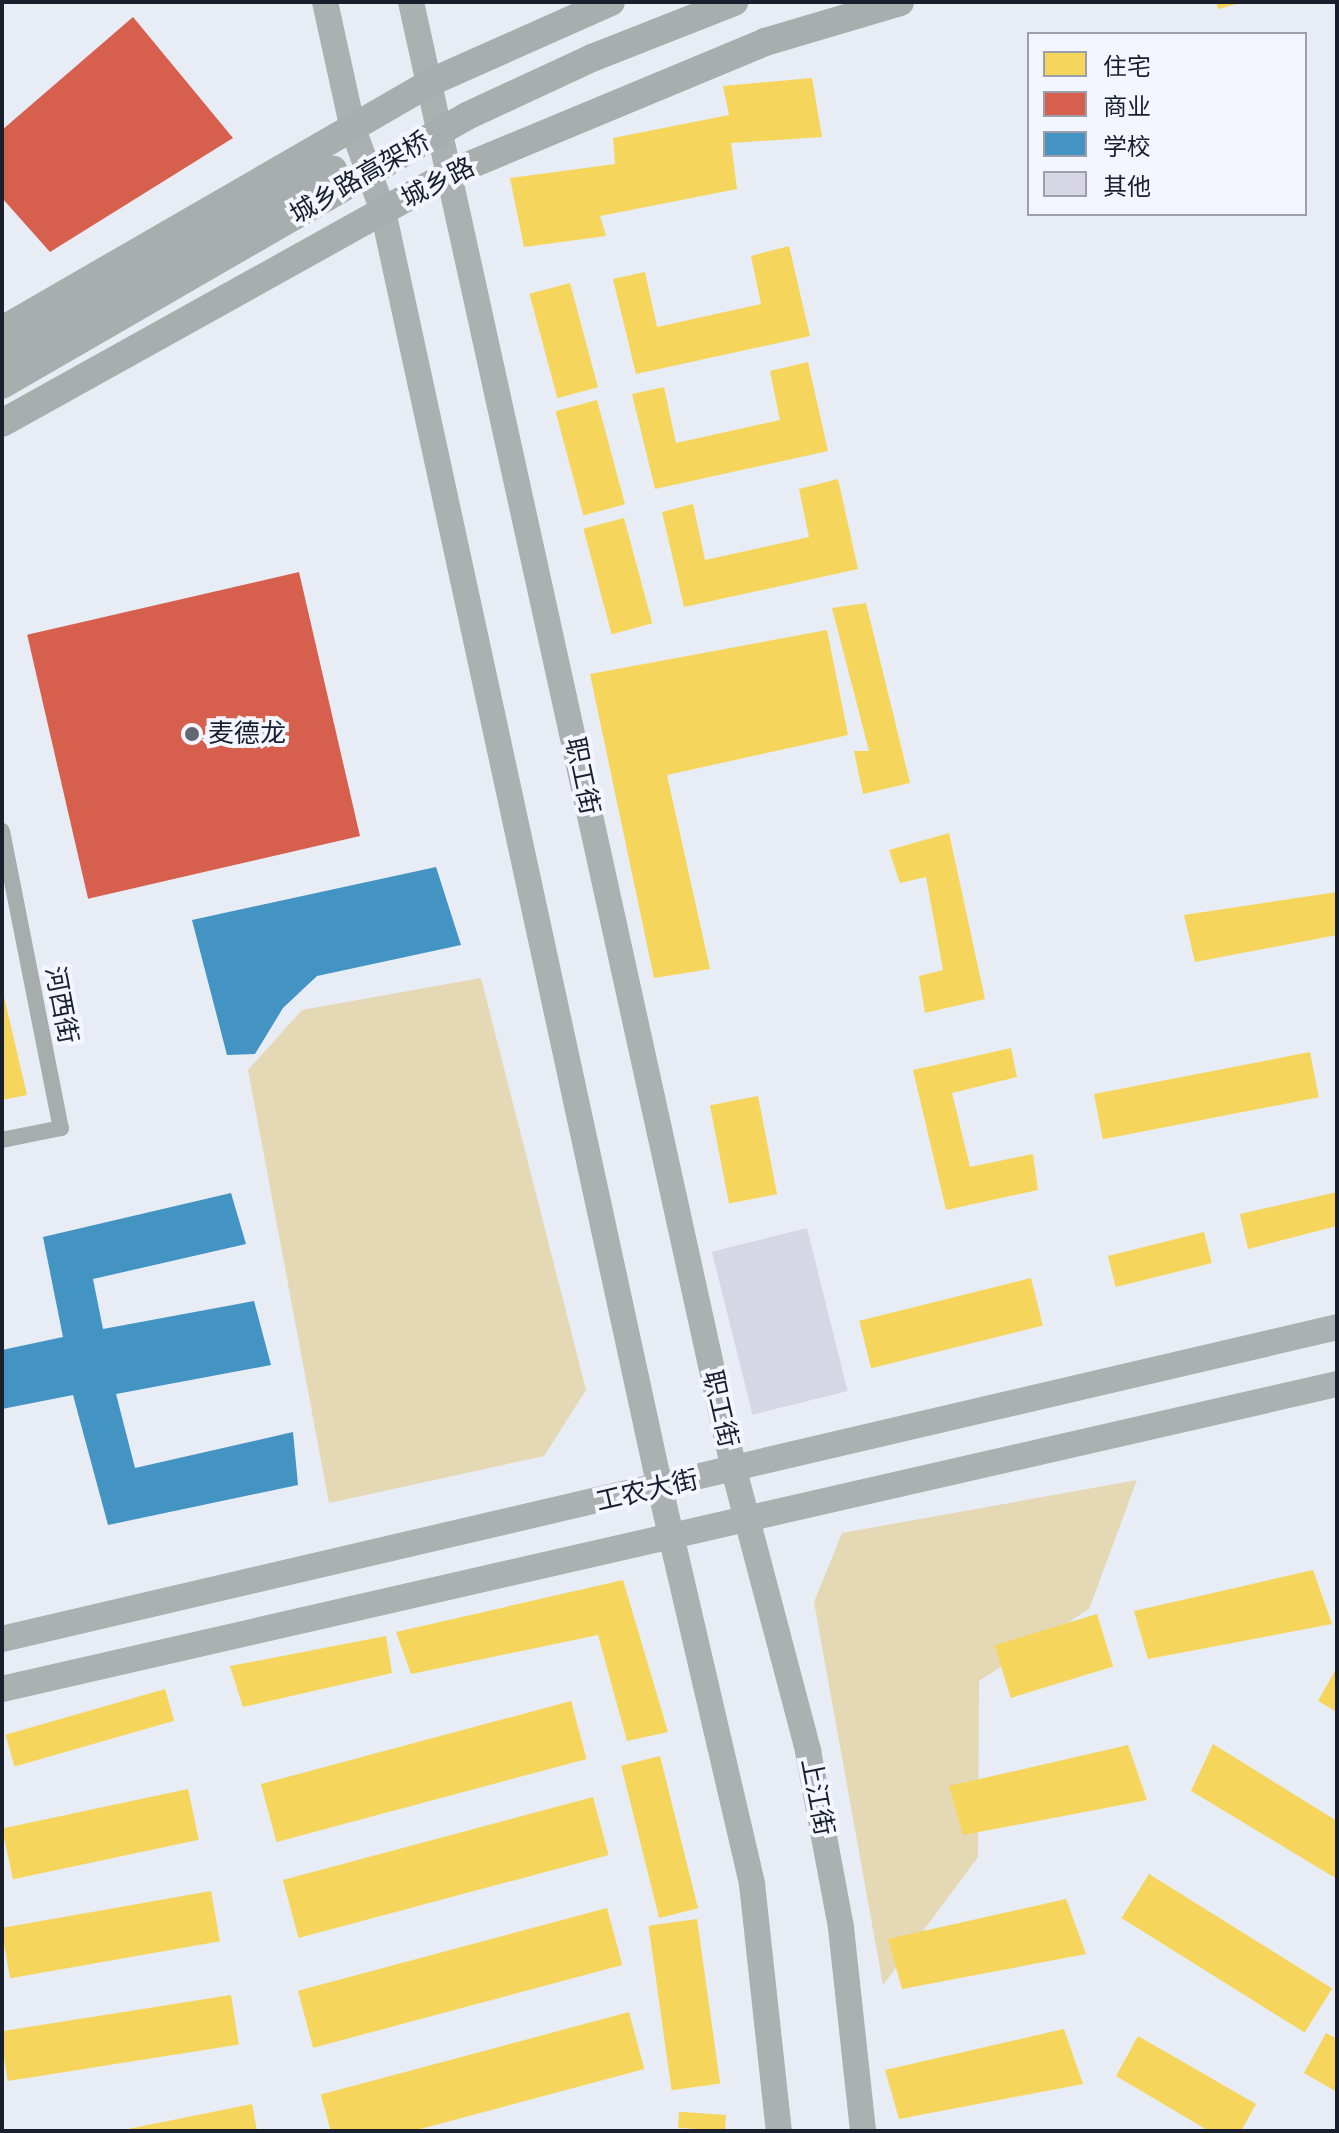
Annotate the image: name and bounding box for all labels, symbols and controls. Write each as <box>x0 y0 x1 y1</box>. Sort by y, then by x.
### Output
legend <box>1027 32 1307 216</box>
text: 住宅 <box>1103 53 1151 81</box>
text: 商业 <box>1103 93 1151 121</box>
street label: 城乡路高架桥 <box>285 125 435 231</box>
text: 学校 <box>1103 133 1151 161</box>
street label: 城乡路 <box>396 151 480 215</box>
text: 其他 <box>1103 173 1151 201</box>
place label: 麦德龙 <box>208 718 286 750</box>
marker: 麦德龙 <box>183 725 201 743</box>
street label: 职工街 <box>559 735 605 817</box>
street label: 河西街 <box>38 964 84 1046</box>
street label: 职工街 <box>696 1367 744 1451</box>
street label: 工农大街 <box>593 1464 701 1518</box>
street label: 上江街 <box>794 1756 840 1838</box>

